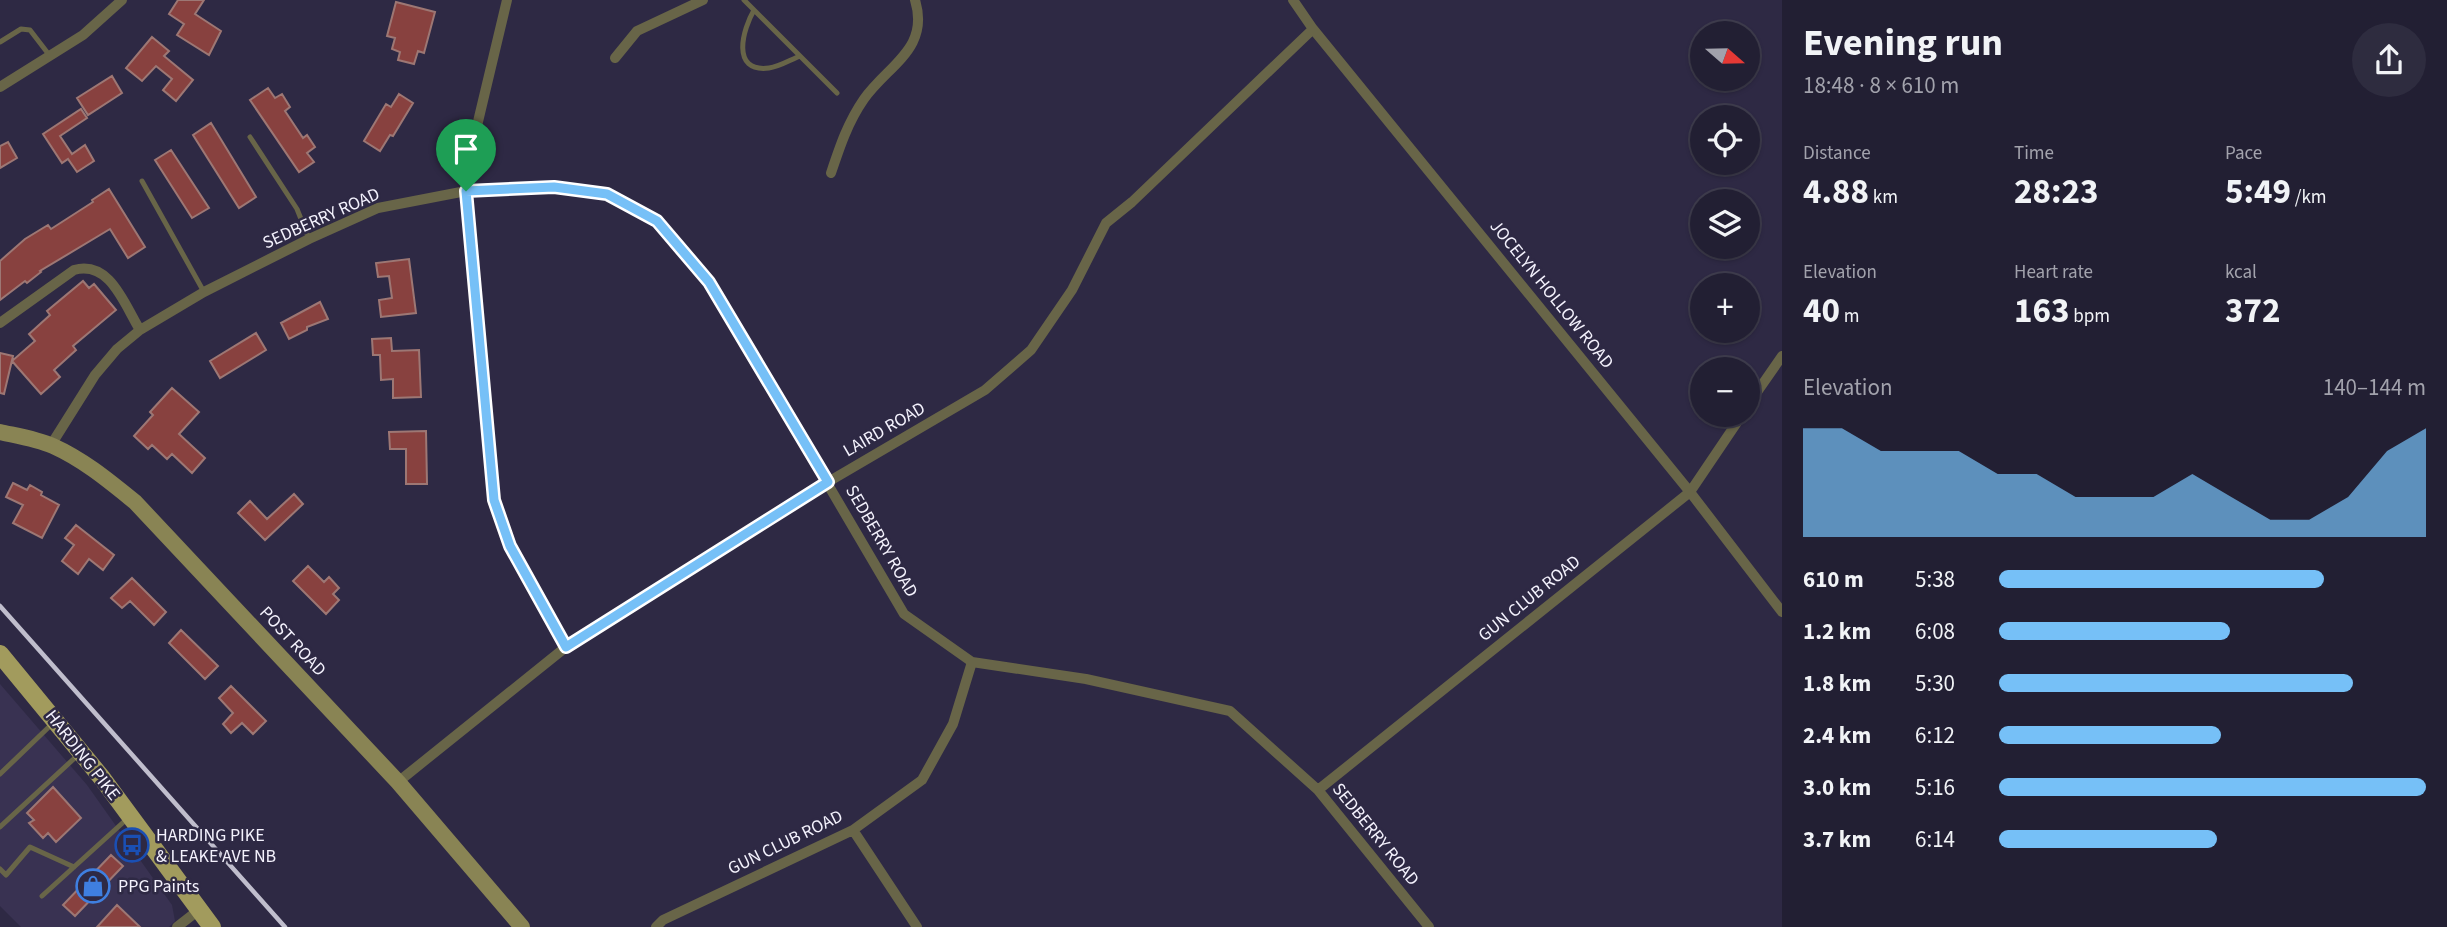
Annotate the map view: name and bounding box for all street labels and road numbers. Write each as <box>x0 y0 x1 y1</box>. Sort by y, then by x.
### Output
street label: SEDBERRY ROAD <box>259 181 384 255</box>
street label: JOCELYN HOLLOW ROAD <box>1484 215 1619 374</box>
street label: LAIRD ROAD <box>839 396 930 463</box>
street label: SEDBERRY ROAD <box>839 481 924 602</box>
street label: GUN CLUB ROAD <box>1473 549 1586 647</box>
street label: POST ROAD <box>254 601 332 682</box>
street label: HARDING PIKE <box>39 705 126 806</box>
street label: SEDBERRY ROAD <box>1326 778 1425 891</box>
street label: GUN CLUB ROAD <box>724 804 847 881</box>

